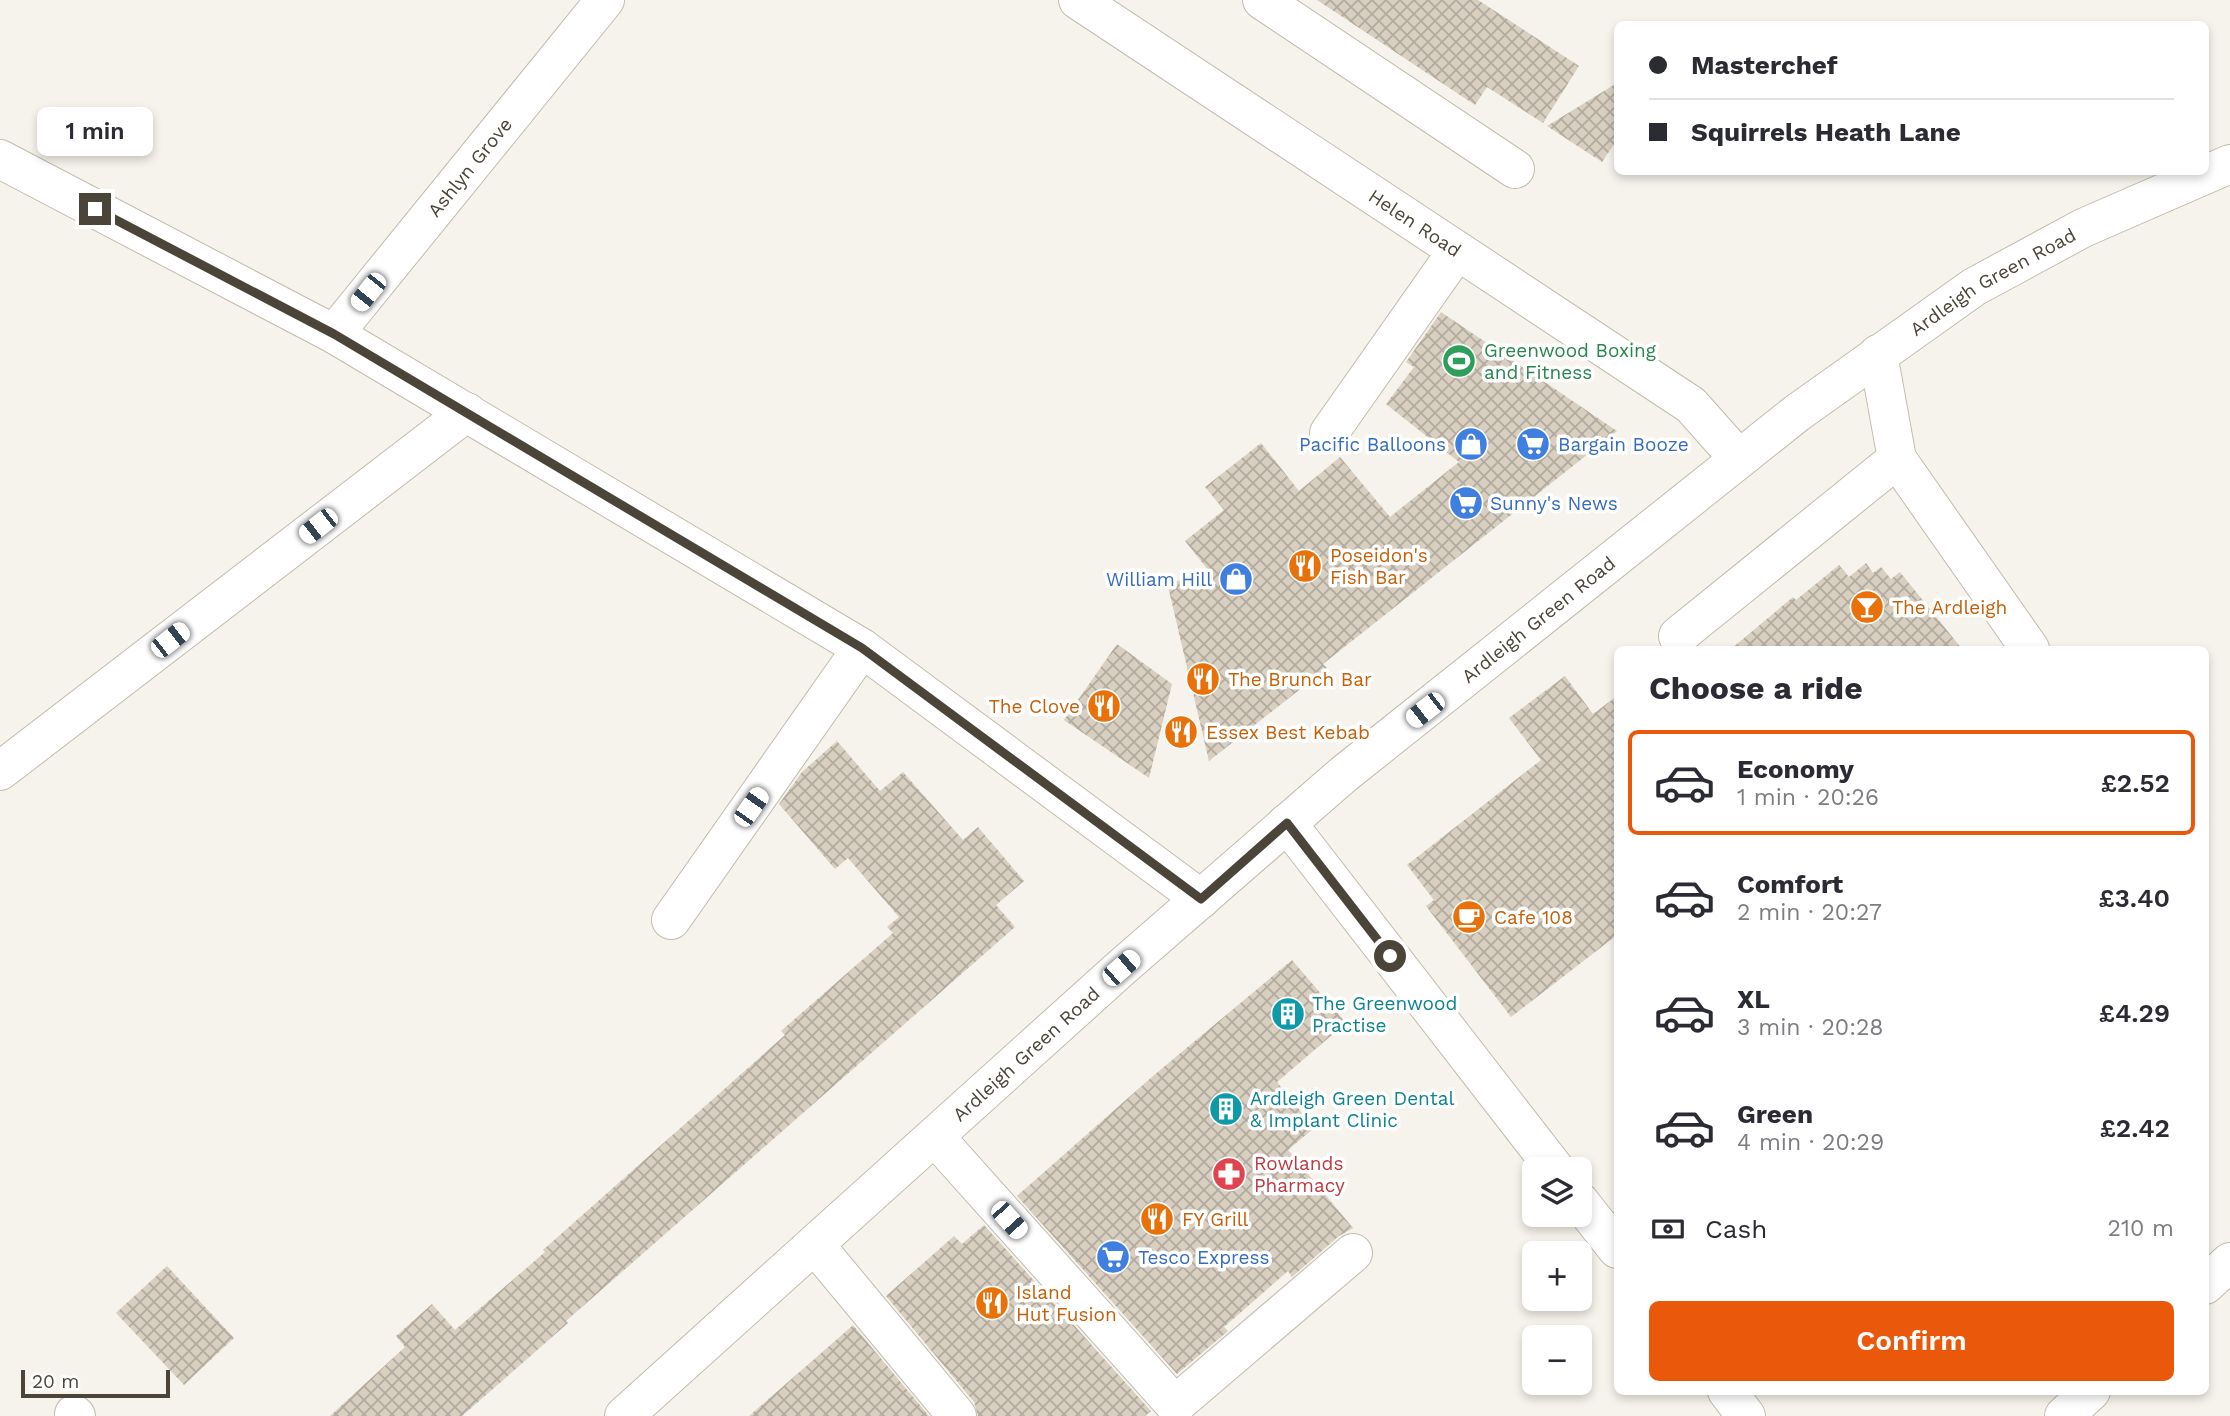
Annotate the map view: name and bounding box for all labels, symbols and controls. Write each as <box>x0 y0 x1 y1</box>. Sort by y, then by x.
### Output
text: Masterchef <box>1691 50 1838 80</box>
callout: 1 min <box>37 108 153 156</box>
street label: Ashlyn Grove <box>422 113 517 221</box>
text: Squirrels Heath Lane <box>1691 117 1961 147</box>
text: 1 min <box>65 118 125 145</box>
street label: Helen Road <box>1364 184 1466 262</box>
route end <box>79 193 111 225</box>
street label: Ardleigh Green Road <box>1905 223 2080 341</box>
car <box>347 269 390 315</box>
place label: Greenwood Boxing and Fitness <box>1484 339 1657 384</box>
sports icon: Greenwood Boxing and Fitness <box>1440 342 1478 380</box>
shop icon: Pacific Balloons <box>1452 425 1490 463</box>
supermarket icon: Bargain Booze <box>1514 425 1552 463</box>
place label: Pacific Balloons <box>1299 433 1446 456</box>
place label: Bargain Booze <box>1558 433 1689 456</box>
supermarket icon: Sunny's News <box>1447 484 1485 522</box>
place label: Sunny's News <box>1490 492 1618 515</box>
car <box>295 505 342 547</box>
place label: Poseidon's Fish Bar <box>1330 544 1428 589</box>
restaurant icon: Poseidon's Fish Bar <box>1286 547 1324 585</box>
street label: Ardleigh Green Road <box>1457 551 1620 687</box>
shop icon: William Hill <box>1217 560 1255 598</box>
place label: William Hill <box>1106 568 1212 591</box>
bar icon: The Ardleigh <box>1848 588 1886 626</box>
place label: The Ardleigh <box>1892 596 2007 619</box>
car <box>147 619 194 661</box>
restaurant icon: The Brunch Bar <box>1184 660 1222 698</box>
place label: The Brunch Bar <box>1228 668 1372 691</box>
text: Choose a ride <box>1649 669 1863 707</box>
restaurant icon: The Clove <box>1085 687 1123 725</box>
car <box>1402 689 1449 731</box>
place label: The Clove <box>989 695 1080 718</box>
restaurant icon: Essex Best Kebab <box>1162 713 1200 751</box>
place label: Essex Best Kebab <box>1206 721 1370 744</box>
icon: car <box>1653 751 1716 814</box>
text: Economy <box>1737 754 1854 784</box>
text: £2.52 <box>2101 768 2170 798</box>
car <box>731 784 772 830</box>
text: 1 min · 20:26 <box>1737 784 1879 811</box>
icon: car <box>1653 866 1716 929</box>
text: Comfort <box>1737 869 1843 899</box>
text: £3.40 <box>2098 883 2170 913</box>
cafe icon: Cafe 108 <box>1450 898 1488 936</box>
text: 2 min · 20:27 <box>1737 899 1882 926</box>
place label: Cafe 108 <box>1494 906 1573 929</box>
route start <box>1374 940 1406 972</box>
car <box>1099 946 1144 990</box>
icon: car <box>1653 981 1716 1044</box>
street label: Ardleigh Green Road <box>948 982 1104 1126</box>
text: XL <box>1737 984 1770 1014</box>
place label: The Greenwood Practise <box>1312 992 1457 1037</box>
building icon: The Greenwood Practise <box>1269 995 1307 1033</box>
text: £4.29 <box>2099 998 2170 1028</box>
text: 3 min · 20:28 <box>1737 1014 1884 1041</box>
place label: Ardleigh Green Dental & Implant Clinic <box>1250 1087 1454 1132</box>
building icon: Ardleigh Green Dental & Implant Clinic <box>1207 1090 1245 1128</box>
icon: car <box>1653 1096 1716 1159</box>
text: Green <box>1737 1099 1813 1129</box>
text: £2.42 <box>2100 1113 2170 1143</box>
text: 4 min · 20:29 <box>1737 1129 1884 1156</box>
place label: Rowlands Pharmacy <box>1254 1152 1345 1197</box>
pharmacy icon: Rowlands Pharmacy <box>1210 1155 1248 1193</box>
map controls <box>1522 1157 1592 1395</box>
button: layers <box>1522 1157 1592 1227</box>
car <box>988 1197 1031 1243</box>
restaurant icon: FY Grill <box>1138 1200 1176 1238</box>
place label: FY Grill <box>1182 1208 1249 1231</box>
icon: cash <box>1649 1210 1687 1248</box>
text: Cash <box>1705 1214 1767 1244</box>
text: 210 m <box>2108 1215 2174 1242</box>
supermarket icon: Tesco Express <box>1094 1238 1132 1276</box>
button: + <box>1522 1241 1592 1311</box>
place label: Tesco Express <box>1138 1246 1269 1269</box>
place label: Island Hut Fusion <box>1016 1281 1117 1326</box>
restaurant icon: Island Hut Fusion <box>973 1284 1011 1322</box>
button: Confirm <box>1649 1301 2174 1381</box>
button: − <box>1522 1325 1592 1395</box>
scale bar <box>21 1367 170 1399</box>
text: 20 m <box>32 1370 79 1393</box>

